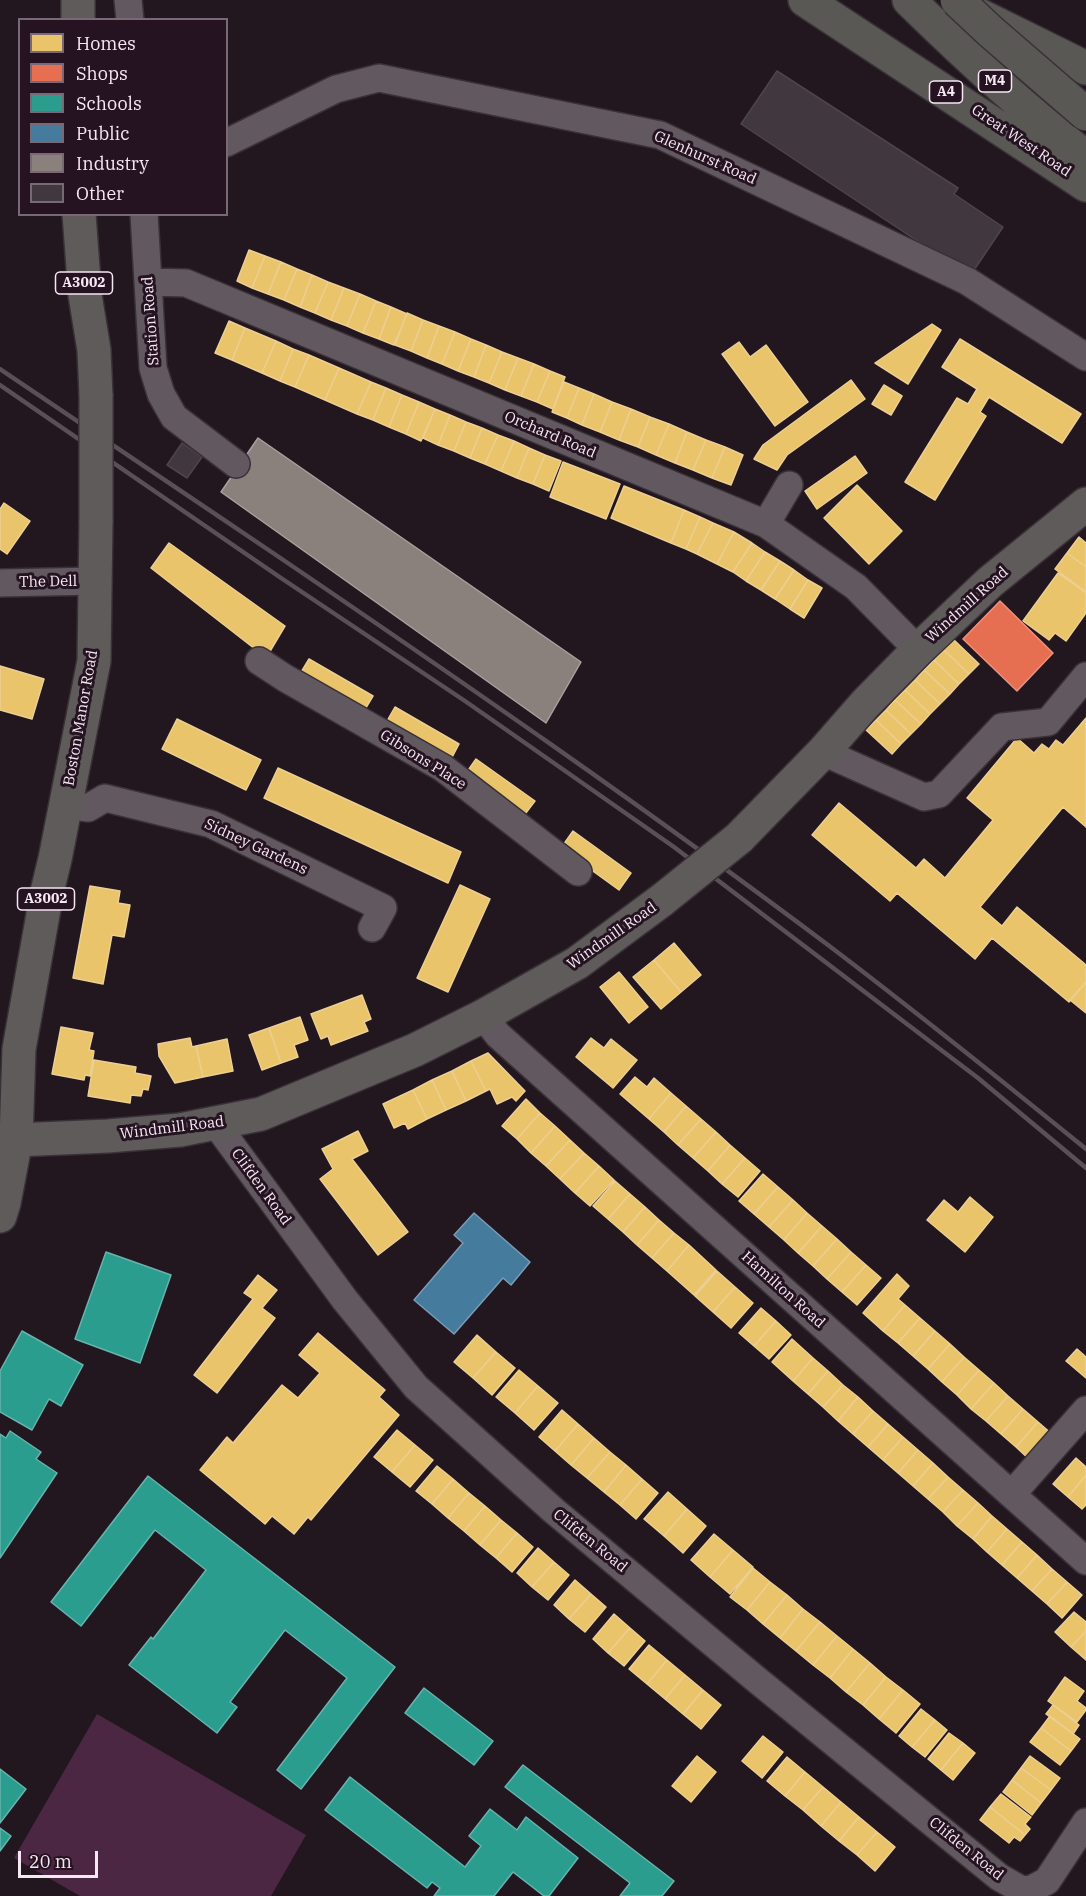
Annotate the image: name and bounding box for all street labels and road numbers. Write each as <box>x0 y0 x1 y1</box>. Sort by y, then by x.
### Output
road number: M4 <box>978 70 1012 92</box>
road number: A4 <box>930 81 962 103</box>
street label: Great West Road <box>968 101 1074 181</box>
street label: Glenhurst Road <box>651 127 759 189</box>
road number: A3002 <box>56 272 112 294</box>
street label: Station Road <box>139 276 163 366</box>
street label: Orchard Road <box>502 408 598 462</box>
street label: Windmill Road <box>922 563 1012 647</box>
street label: The Dell <box>19 572 77 592</box>
street label: Boston Manor Road <box>60 649 102 787</box>
street label: Gibsons Place <box>377 726 469 794</box>
street label: Sidney Gardens <box>202 815 310 879</box>
road number: A3002 <box>18 888 74 910</box>
street label: Windmill Road <box>564 899 660 973</box>
street label: Windmill Road <box>119 1113 225 1143</box>
street label: Clifden Road <box>227 1145 295 1229</box>
street label: Hamilton Road <box>738 1248 828 1332</box>
street label: Clifden Road <box>549 1506 631 1576</box>
street label: Clifden Road <box>925 1814 1007 1884</box>

